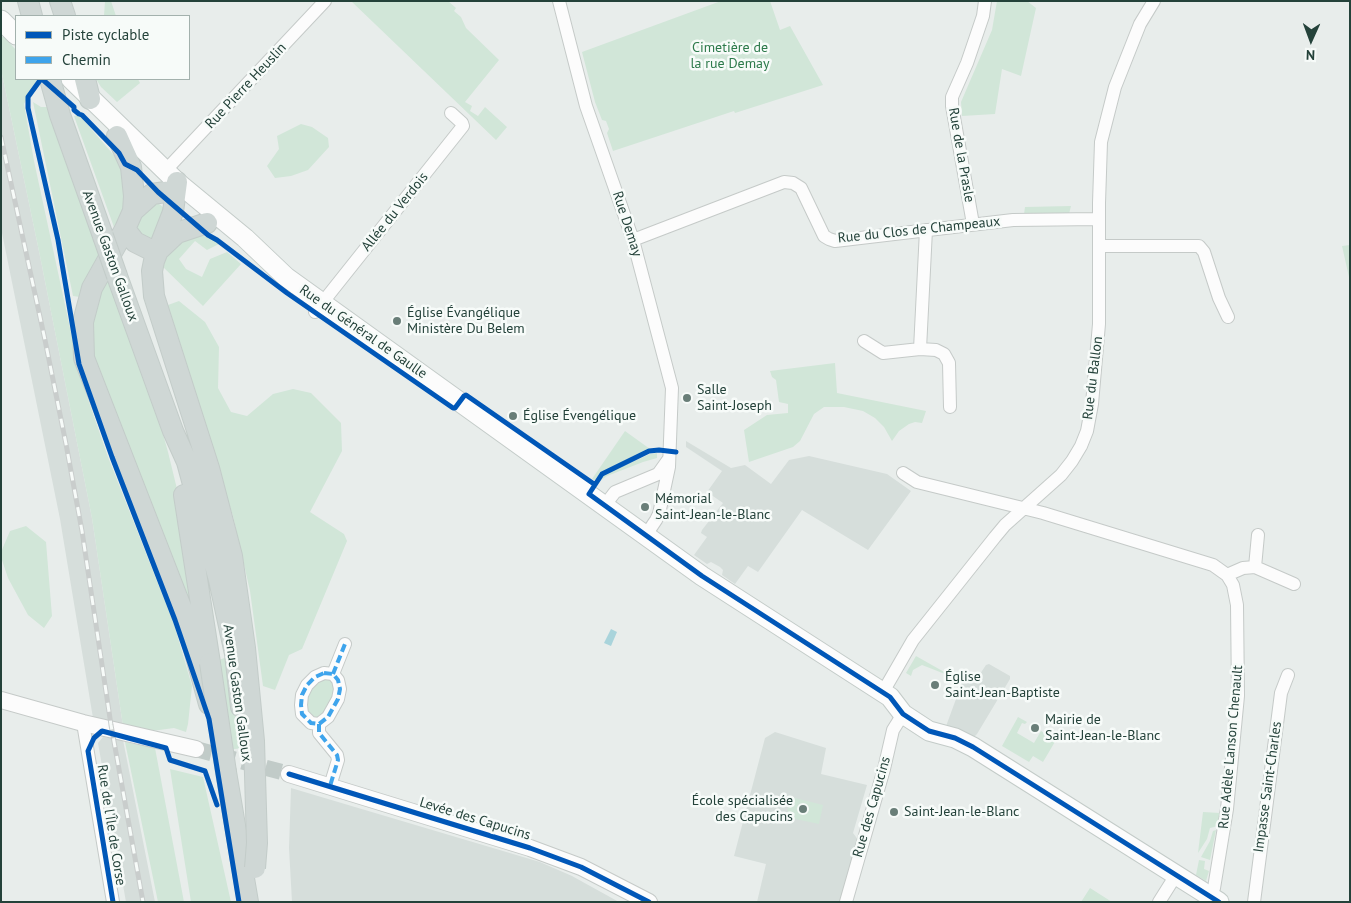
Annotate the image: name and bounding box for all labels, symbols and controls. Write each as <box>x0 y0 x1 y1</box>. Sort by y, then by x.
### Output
legend <box>15 15 190 80</box>
north arrow <box>1286 15 1336 65</box>
text: Piste cyclable <box>62 25 149 44</box>
street label: Rue Pierre Heuslin <box>202 40 290 132</box>
park label: Cimetière de la rue Demay <box>690 40 770 72</box>
text: N <box>1306 46 1315 64</box>
text: Chemin <box>62 50 111 69</box>
street label: Rue de la Prasle <box>944 106 978 204</box>
street label: Allée du Verdois <box>358 169 432 255</box>
street label: Avenue Gaston Galloux <box>78 188 142 324</box>
street label: Rue Demay <box>609 189 645 259</box>
street label: Rue du Clos de Champeaux <box>837 213 1001 247</box>
street label: Rue du Général de Gaulle <box>296 281 430 383</box>
place label: Église Évangélique Ministère Du Belem <box>407 305 525 338</box>
marker: Église Évangélique Ministère Du Belem <box>391 315 403 327</box>
street label: Rue du Ballon <box>1080 335 1106 421</box>
place label: Salle Saint-Joseph <box>697 382 772 414</box>
marker: Salle Saint-Joseph <box>681 392 693 404</box>
place label: Église Évengélique <box>523 408 636 424</box>
marker: Église Évengélique <box>507 410 519 422</box>
place label: Mémorial Saint-Jean-le-Blanc <box>655 491 770 524</box>
marker: Mémorial Saint-Jean-le-Blanc <box>639 501 651 513</box>
street label: Avenue Gaston Galloux <box>219 623 255 763</box>
street label: Rue Adèle Lanson Chenault <box>1215 664 1247 830</box>
place label: Église Saint-Jean-Baptiste <box>945 669 1060 702</box>
marker: Église Saint-Jean-Baptiste <box>929 679 941 691</box>
place label: Mairie de Saint-Jean-le-Blanc <box>1045 712 1160 744</box>
street label: Impasse Saint-Charles <box>1250 720 1286 854</box>
marker: Mairie de Saint-Jean-le-Blanc <box>1029 722 1041 734</box>
street label: Rue des Capucins <box>850 755 894 859</box>
street label: Rue de l'Île de Corse <box>93 763 129 887</box>
place label: École spécialisée des Capucins <box>692 793 793 826</box>
street label: Levée des Capucins <box>417 794 533 844</box>
marker: École spécialisée des Capucins <box>797 803 809 815</box>
place label: Saint-Jean-le-Blanc <box>904 804 1019 820</box>
marker: Saint-Jean-le-Blanc <box>888 806 900 818</box>

